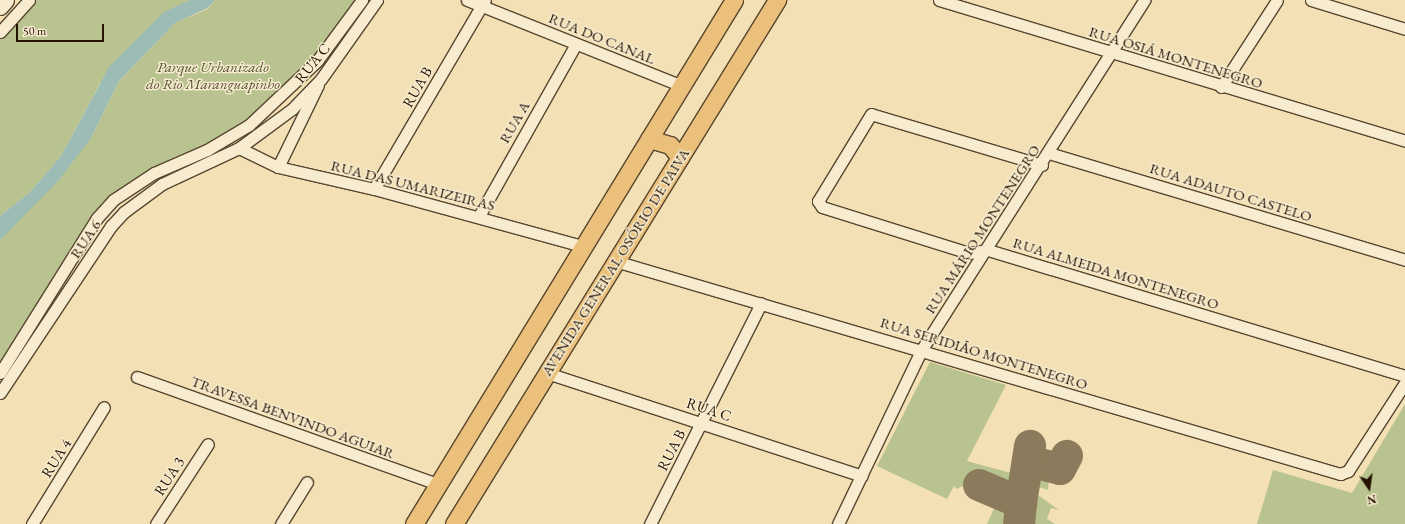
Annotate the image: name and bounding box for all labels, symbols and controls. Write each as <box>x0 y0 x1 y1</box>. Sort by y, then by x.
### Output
street label: RUA DO CANAL <box>546 8 658 68</box>
scale bar <box>18 16 106 42</box>
street label: RUA OSIÁ MONTENEGRO <box>1087 22 1265 92</box>
text: 50 m <box>23 23 46 39</box>
street label: RUA C <box>291 40 333 86</box>
park label: Parque Urbanizado do Rio Maranguapinho <box>146 57 280 92</box>
street label: RUA B <box>398 63 436 111</box>
street label: RUA A <box>495 98 533 146</box>
street label: RUA MÁRIO MONTENEGRO <box>921 141 1043 317</box>
street label: AVENIDA GENERAL OSÓRIO DE PAIVA <box>537 145 693 379</box>
street label: RUA DAS UMARIZEIRAS <box>329 156 497 214</box>
street label: RUA ADAUTO CASTELO <box>1148 159 1314 225</box>
street label: RUA 6 <box>66 216 104 262</box>
street label: RUA ALMEIDA MONTENEGRO <box>1011 233 1221 313</box>
street label: RUA SERIDIÃO MONTENEGRO <box>878 313 1090 393</box>
street label: TRAVESSA BENVINDO AGUIAR <box>189 372 397 462</box>
street label: RUA C <box>684 393 734 425</box>
street label: RUA B <box>653 426 689 474</box>
street label: RUA 4 <box>37 435 75 481</box>
street label: RUA 3 <box>150 453 188 499</box>
north arrow <box>1349 468 1389 508</box>
text: N <box>1366 492 1378 508</box>

